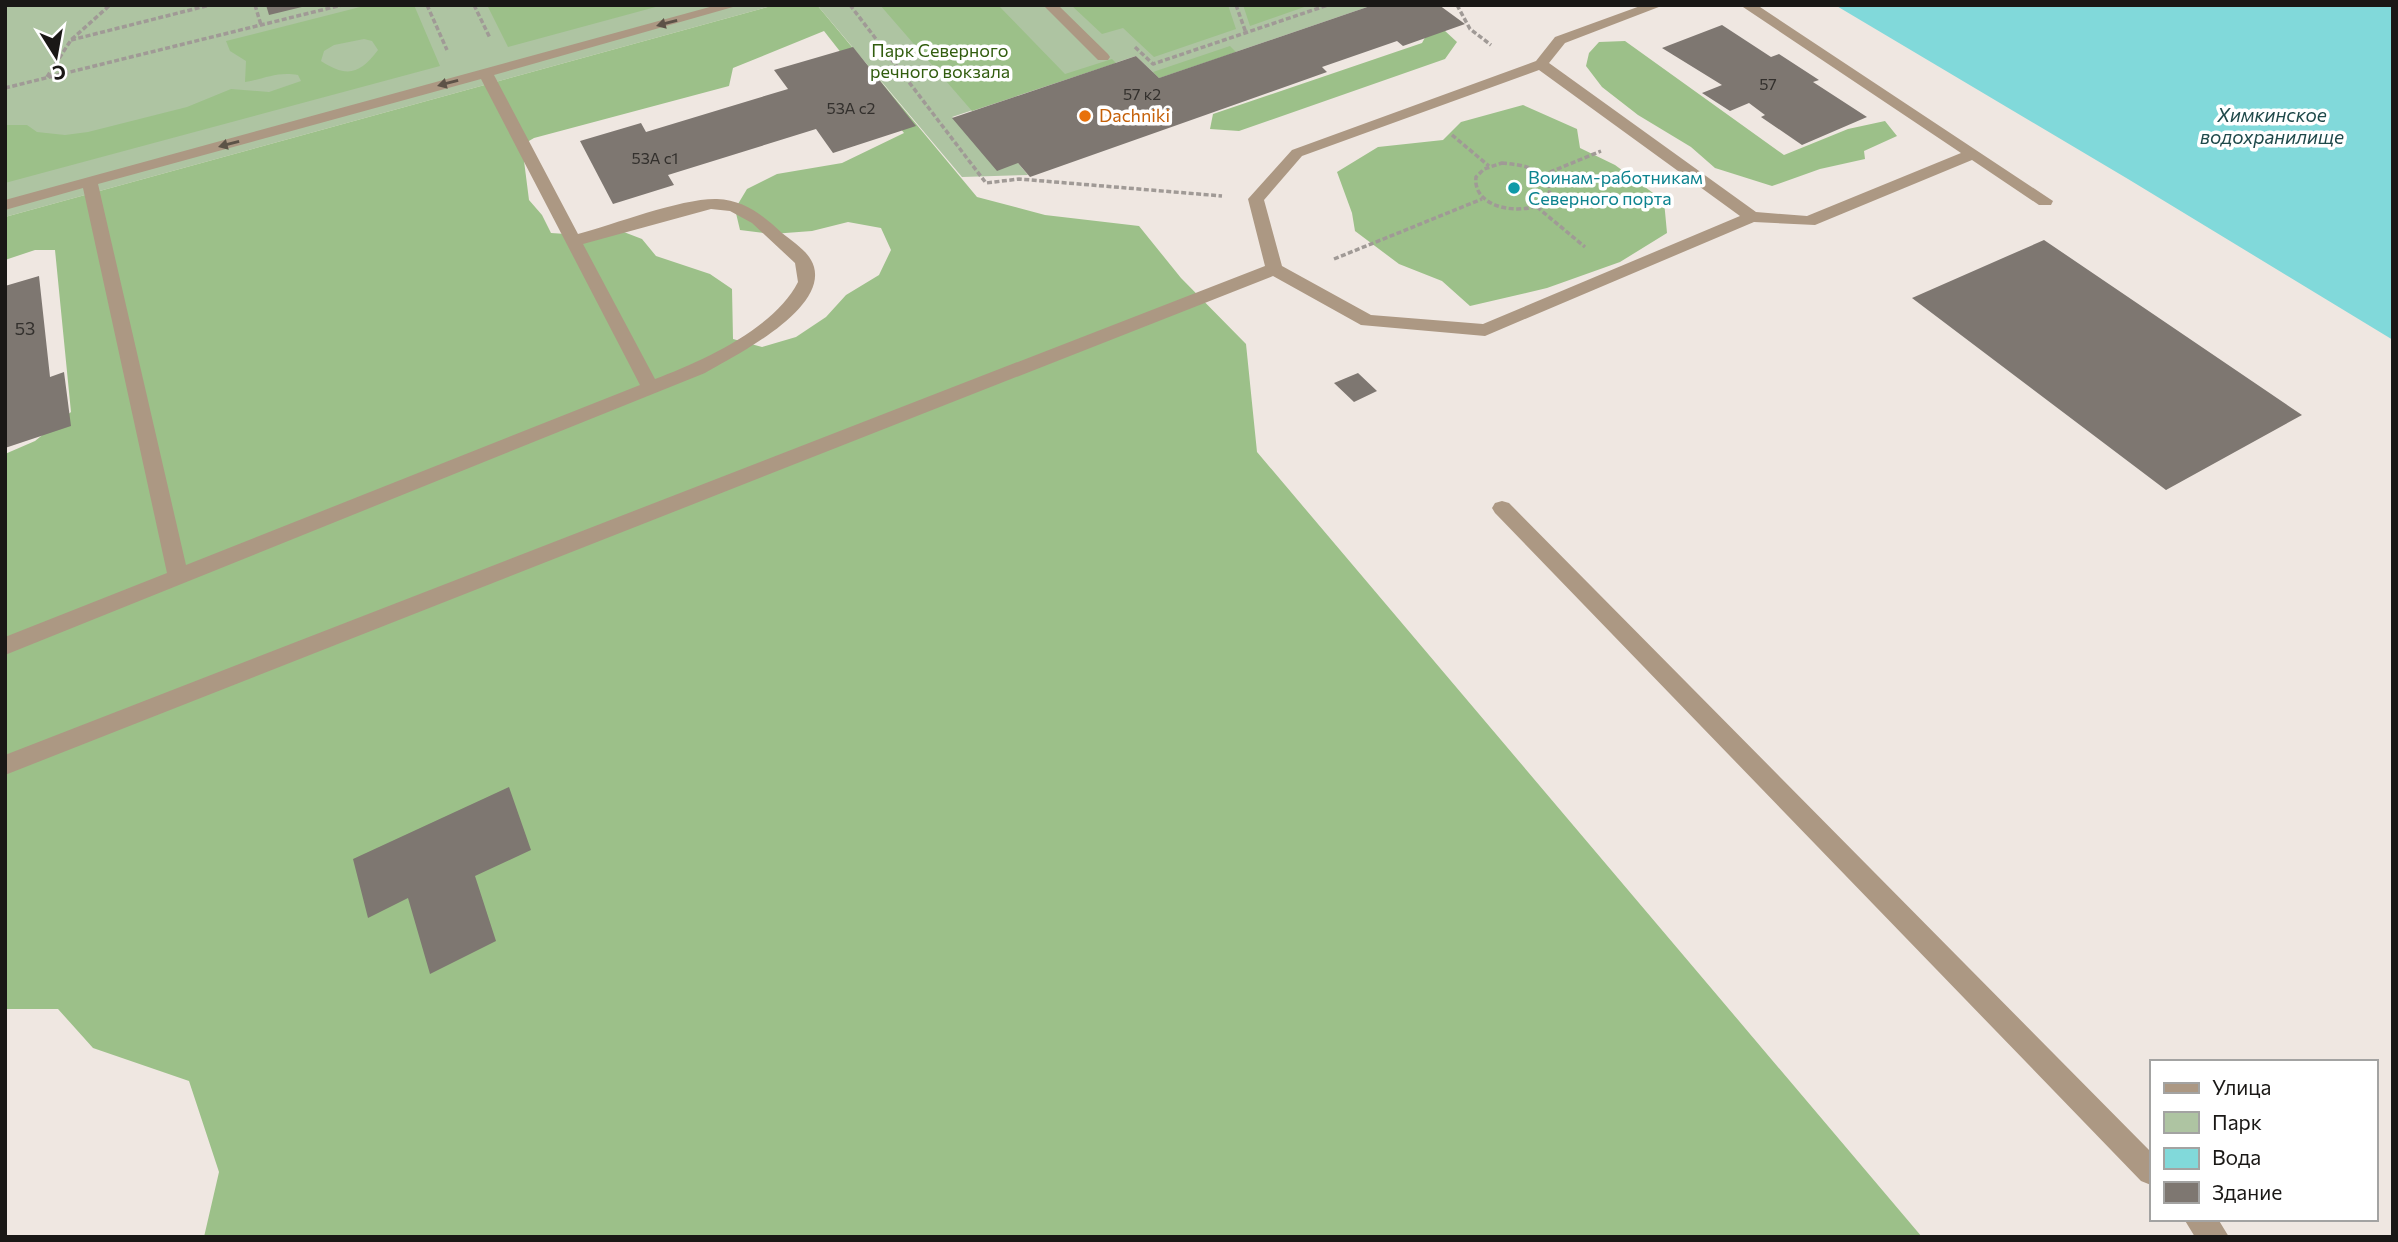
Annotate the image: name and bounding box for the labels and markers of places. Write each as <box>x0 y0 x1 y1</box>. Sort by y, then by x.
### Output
place label: Dachniki <box>1099 104 1170 126</box>
marker: Dachniki <box>1077 108 1093 124</box>
place label: Воинам-работникам Северного порта <box>1528 166 1703 209</box>
marker: Воинам-работникам Северного порта <box>1506 180 1522 196</box>

